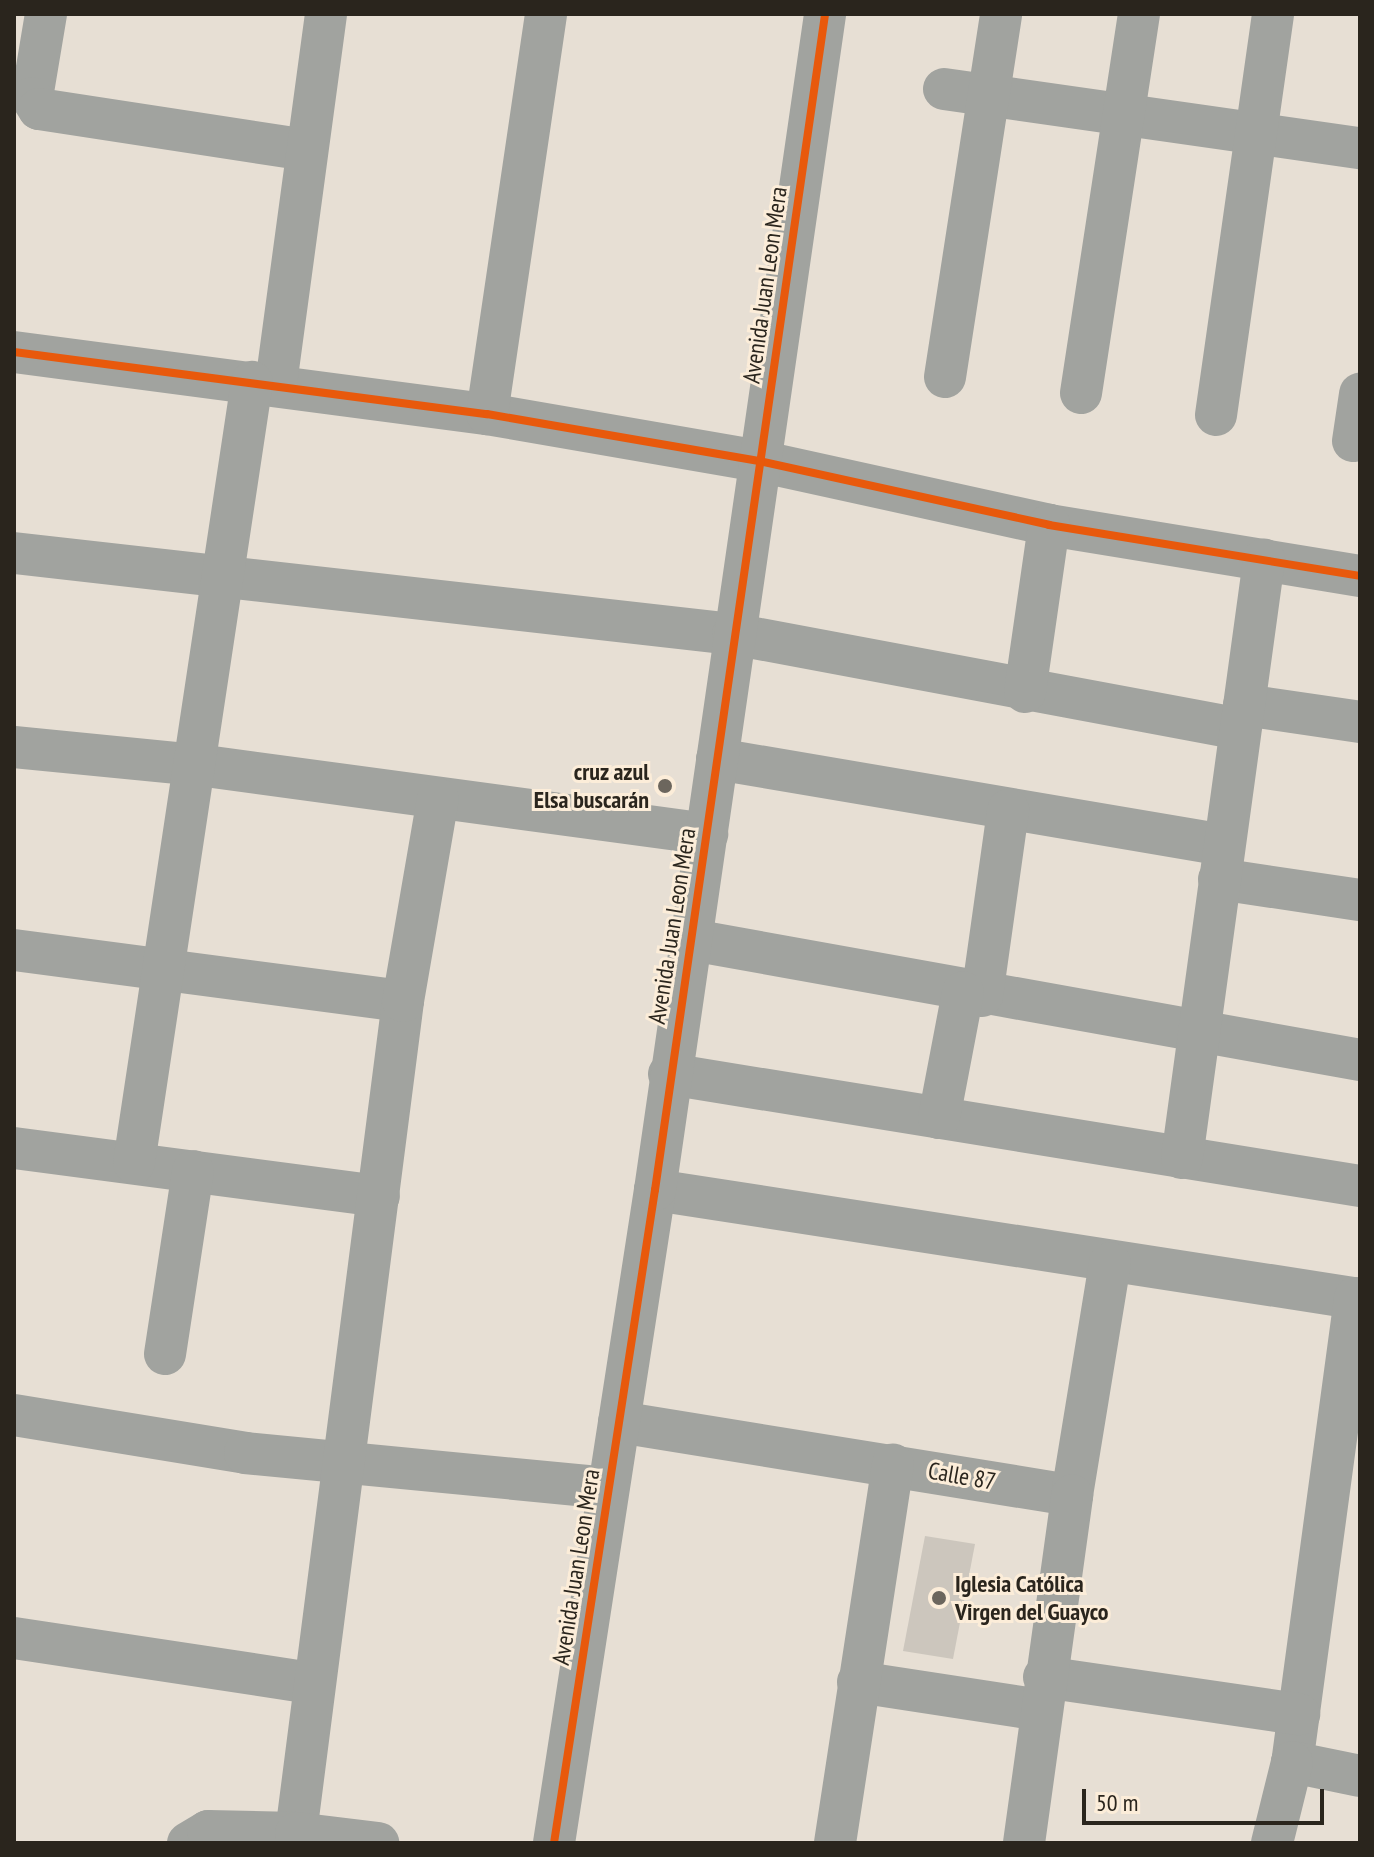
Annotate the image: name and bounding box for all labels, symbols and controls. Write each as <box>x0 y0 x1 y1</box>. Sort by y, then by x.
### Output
street label: Avenida Juan Leon Mera <box>737 185 793 385</box>
place label: cruz azul Elsa buscarán <box>534 758 649 814</box>
marker: cruz azul Elsa buscarán <box>656 777 674 795</box>
street label: Avenida Juan Leon Mera <box>642 826 702 1026</box>
street label: Calle 87 <box>926 1456 998 1496</box>
street label: Avenida Juan Leon Mera <box>546 1467 606 1667</box>
place label: Iglesia Católica Virgen del Guayco <box>955 1570 1109 1626</box>
marker: Iglesia Católica Virgen del Guayco <box>930 1589 948 1607</box>
scale bar <box>1086 1773 1328 1823</box>
text: 50 m <box>1096 1787 1138 1818</box>

